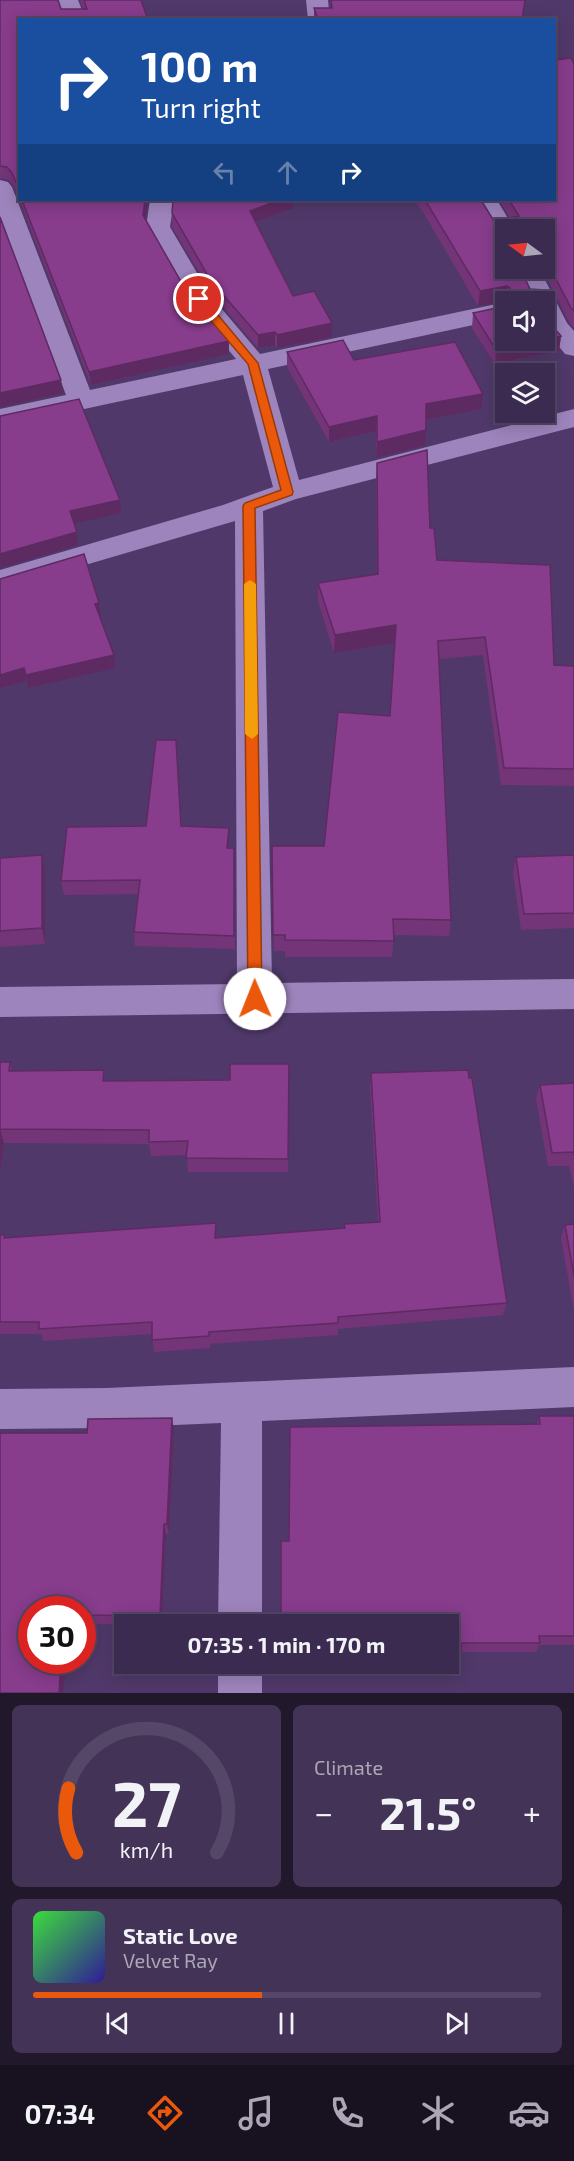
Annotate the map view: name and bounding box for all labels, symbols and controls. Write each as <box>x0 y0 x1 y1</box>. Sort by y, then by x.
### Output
text: 100 m <box>141 40 258 90</box>
icon: right <box>42 42 120 120</box>
text: Turn right <box>141 91 261 123</box>
icon: left <box>208 156 241 189</box>
icon: ahead <box>271 156 304 189</box>
icon: right <box>334 156 367 189</box>
north arrow <box>495 219 555 279</box>
map controls <box>495 219 555 423</box>
pin <box>173 273 224 324</box>
icon: arrive <box>182 282 215 315</box>
button: sound <box>495 291 555 351</box>
button: layers <box>495 363 555 423</box>
position arrow <box>223 967 287 1031</box>
speed limit sign: 30 <box>18 1596 96 1674</box>
text: 07:35 · 1 min · 170 m <box>188 1631 385 1657</box>
text: Climate <box>314 1755 383 1779</box>
text: 27 <box>112 1765 181 1840</box>
text: 21.5° <box>380 1785 477 1839</box>
text: − <box>314 1792 333 1832</box>
text: + <box>523 1792 541 1832</box>
text: km/h <box>120 1837 173 1862</box>
text: Static Love <box>123 1922 238 1948</box>
text: Velvet Ray <box>123 1948 218 1972</box>
icon: previous <box>101 2007 134 2040</box>
icon: pause <box>270 2007 303 2040</box>
icon: next <box>440 2007 473 2040</box>
icon: directions <box>144 2092 186 2134</box>
icon: music <box>235 2092 277 2134</box>
icon: phone <box>326 2092 368 2134</box>
icon: climate <box>417 2092 459 2134</box>
icon: car <box>508 2092 550 2134</box>
text: 07:34 <box>24 2097 95 2129</box>

